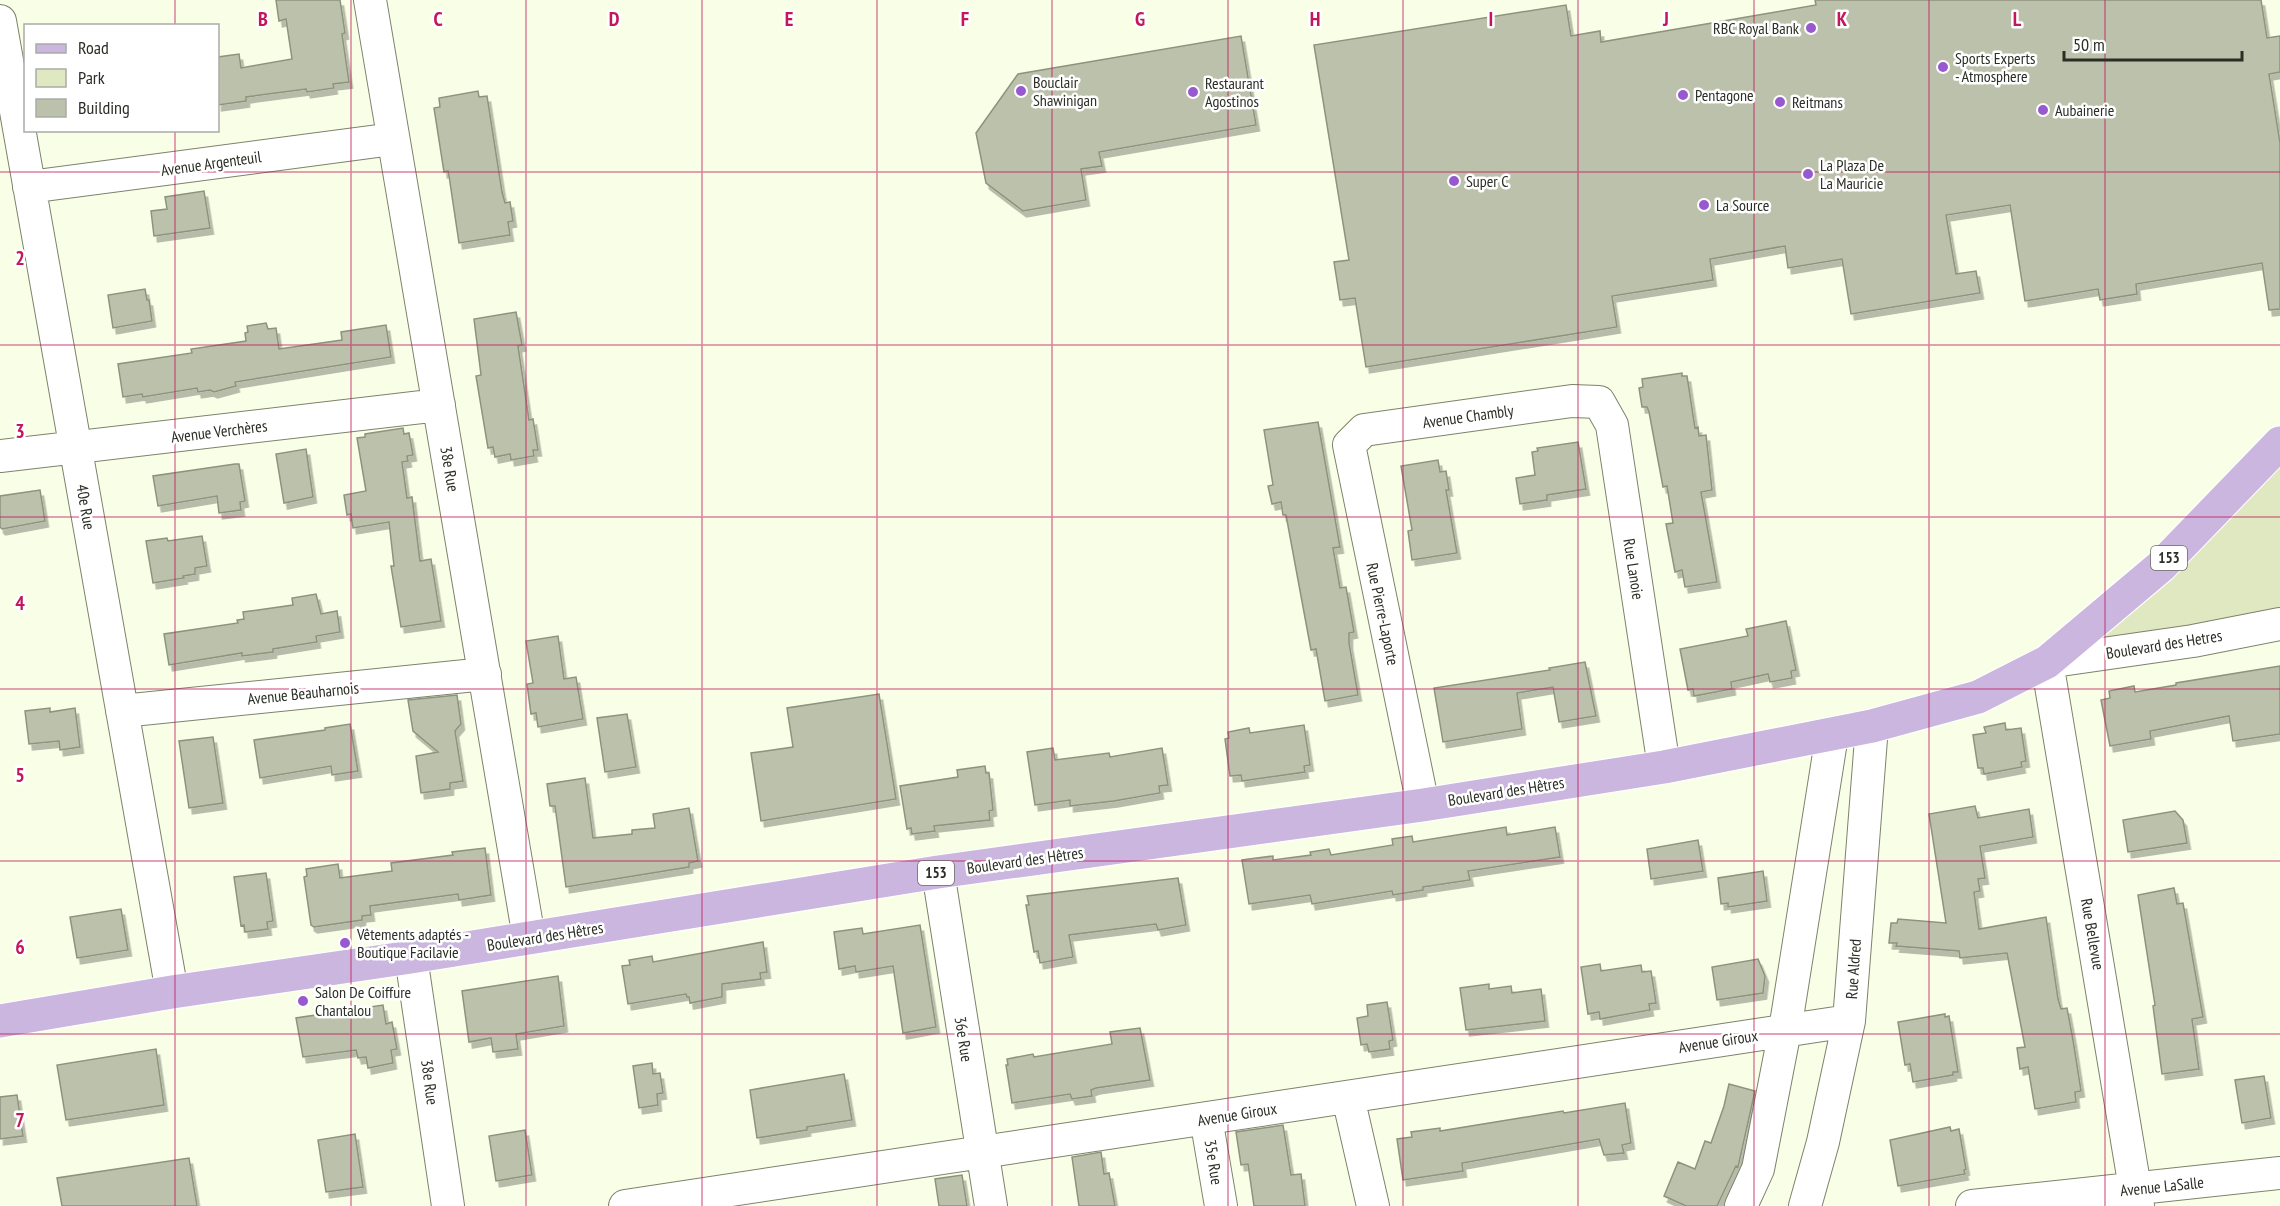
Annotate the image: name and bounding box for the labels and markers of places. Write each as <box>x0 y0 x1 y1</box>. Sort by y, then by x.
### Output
place label: RBC Royal Bank <box>1713 18 1800 38</box>
marker: RBC Royal Bank <box>1804 21 1818 35</box>
place label: Sports Experts - Atmosphere <box>1955 48 2035 86</box>
marker: Sports Experts - Atmosphere <box>1936 60 1950 74</box>
place label: Bouclair Shawinigan <box>1033 72 1097 110</box>
place label: Restaurant Agostinos <box>1205 73 1265 111</box>
marker: Bouclair Shawinigan <box>1014 84 1028 98</box>
marker: Restaurant Agostinos <box>1186 85 1200 99</box>
place label: Pentagone <box>1695 85 1754 105</box>
marker: Pentagone <box>1676 88 1690 102</box>
place label: Reitmans <box>1792 92 1843 112</box>
marker: Reitmans <box>1773 95 1787 109</box>
place label: Aubainerie <box>2055 100 2114 120</box>
marker: Aubainerie <box>2036 103 2050 117</box>
place label: La Plaza De La Mauricie <box>1820 155 1884 193</box>
marker: La Plaza De La Mauricie <box>1801 167 1815 181</box>
place label: Super C <box>1466 171 1508 191</box>
marker: Super C <box>1447 174 1461 188</box>
place label: La Source <box>1716 195 1769 215</box>
marker: La Source <box>1697 198 1711 212</box>
place label: Vêtements adaptés - Boutique Facilavie <box>356 924 469 962</box>
marker: Vêtements adaptés - Boutique Facilavie <box>338 936 352 950</box>
place label: Salon De Coiffure Chantalou <box>315 982 411 1020</box>
marker: Salon De Coiffure Chantalou <box>296 994 310 1008</box>

